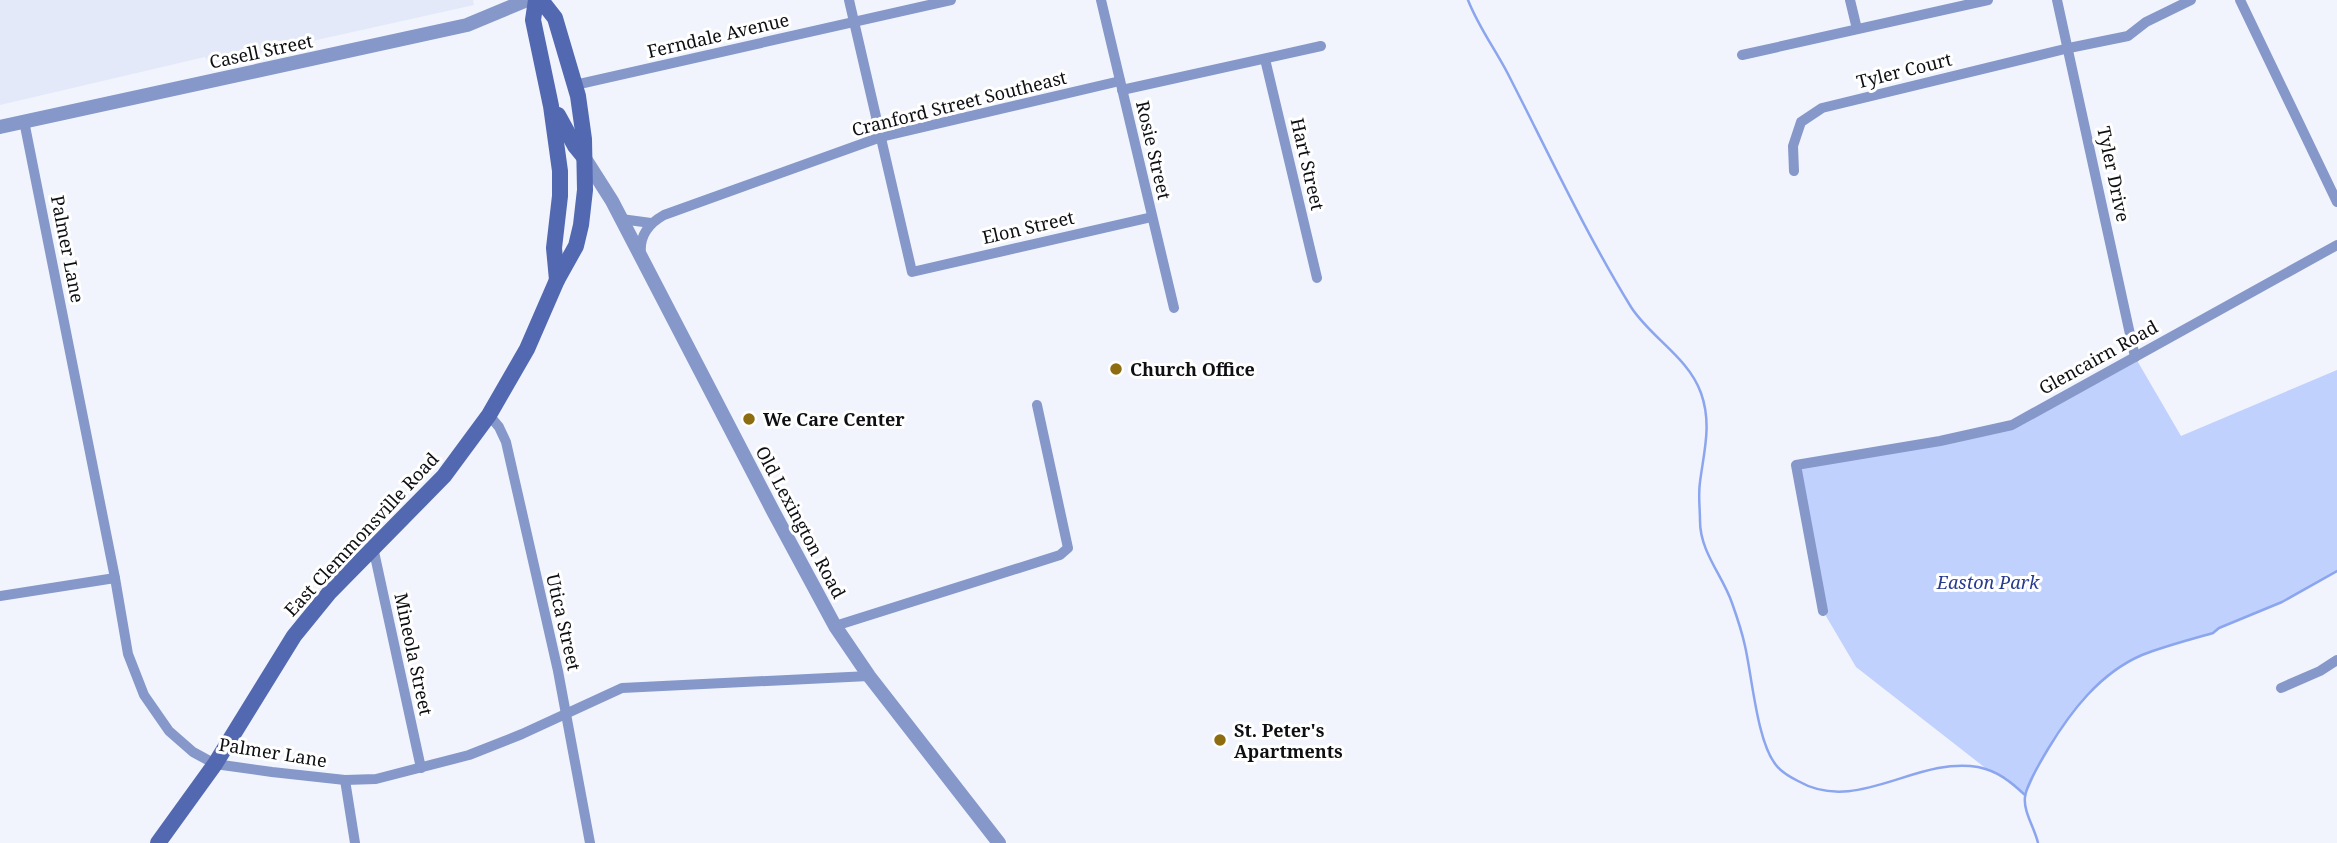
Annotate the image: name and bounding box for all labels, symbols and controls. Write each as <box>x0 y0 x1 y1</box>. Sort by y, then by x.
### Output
street label: Ferndale Avenue <box>645 7 791 63</box>
street label: Casell Street <box>207 28 315 74</box>
street label: Tyler Court <box>1854 47 1954 93</box>
street label: Cranford Street Southeast <box>849 65 1069 141</box>
street label: Rosie Street <box>1131 98 1177 202</box>
street label: Hart Street <box>1286 115 1330 213</box>
street label: Tyler Drive <box>2092 124 2136 224</box>
street label: Palmer Lane <box>46 193 90 305</box>
street label: Elon Street <box>980 205 1076 249</box>
street label: Glencairn Road <box>2034 314 2162 400</box>
place label: Church Office <box>1130 357 1255 381</box>
marker: Church Office <box>1108 361 1124 377</box>
place label: We Care Center <box>763 407 905 431</box>
marker: We Care Center <box>741 411 757 427</box>
street label: Old Lexington Road <box>751 442 851 602</box>
street label: East Clemmonsville Road <box>279 447 443 621</box>
park label: Easton Park <box>1936 570 2040 594</box>
street label: Utica Street <box>541 571 587 673</box>
street label: Mineola Street <box>389 590 439 718</box>
place label: St. Peter's Apartments <box>1234 718 1343 763</box>
street label: Palmer Lane <box>217 732 329 772</box>
marker: St. Peter's Apartments <box>1212 732 1228 748</box>

